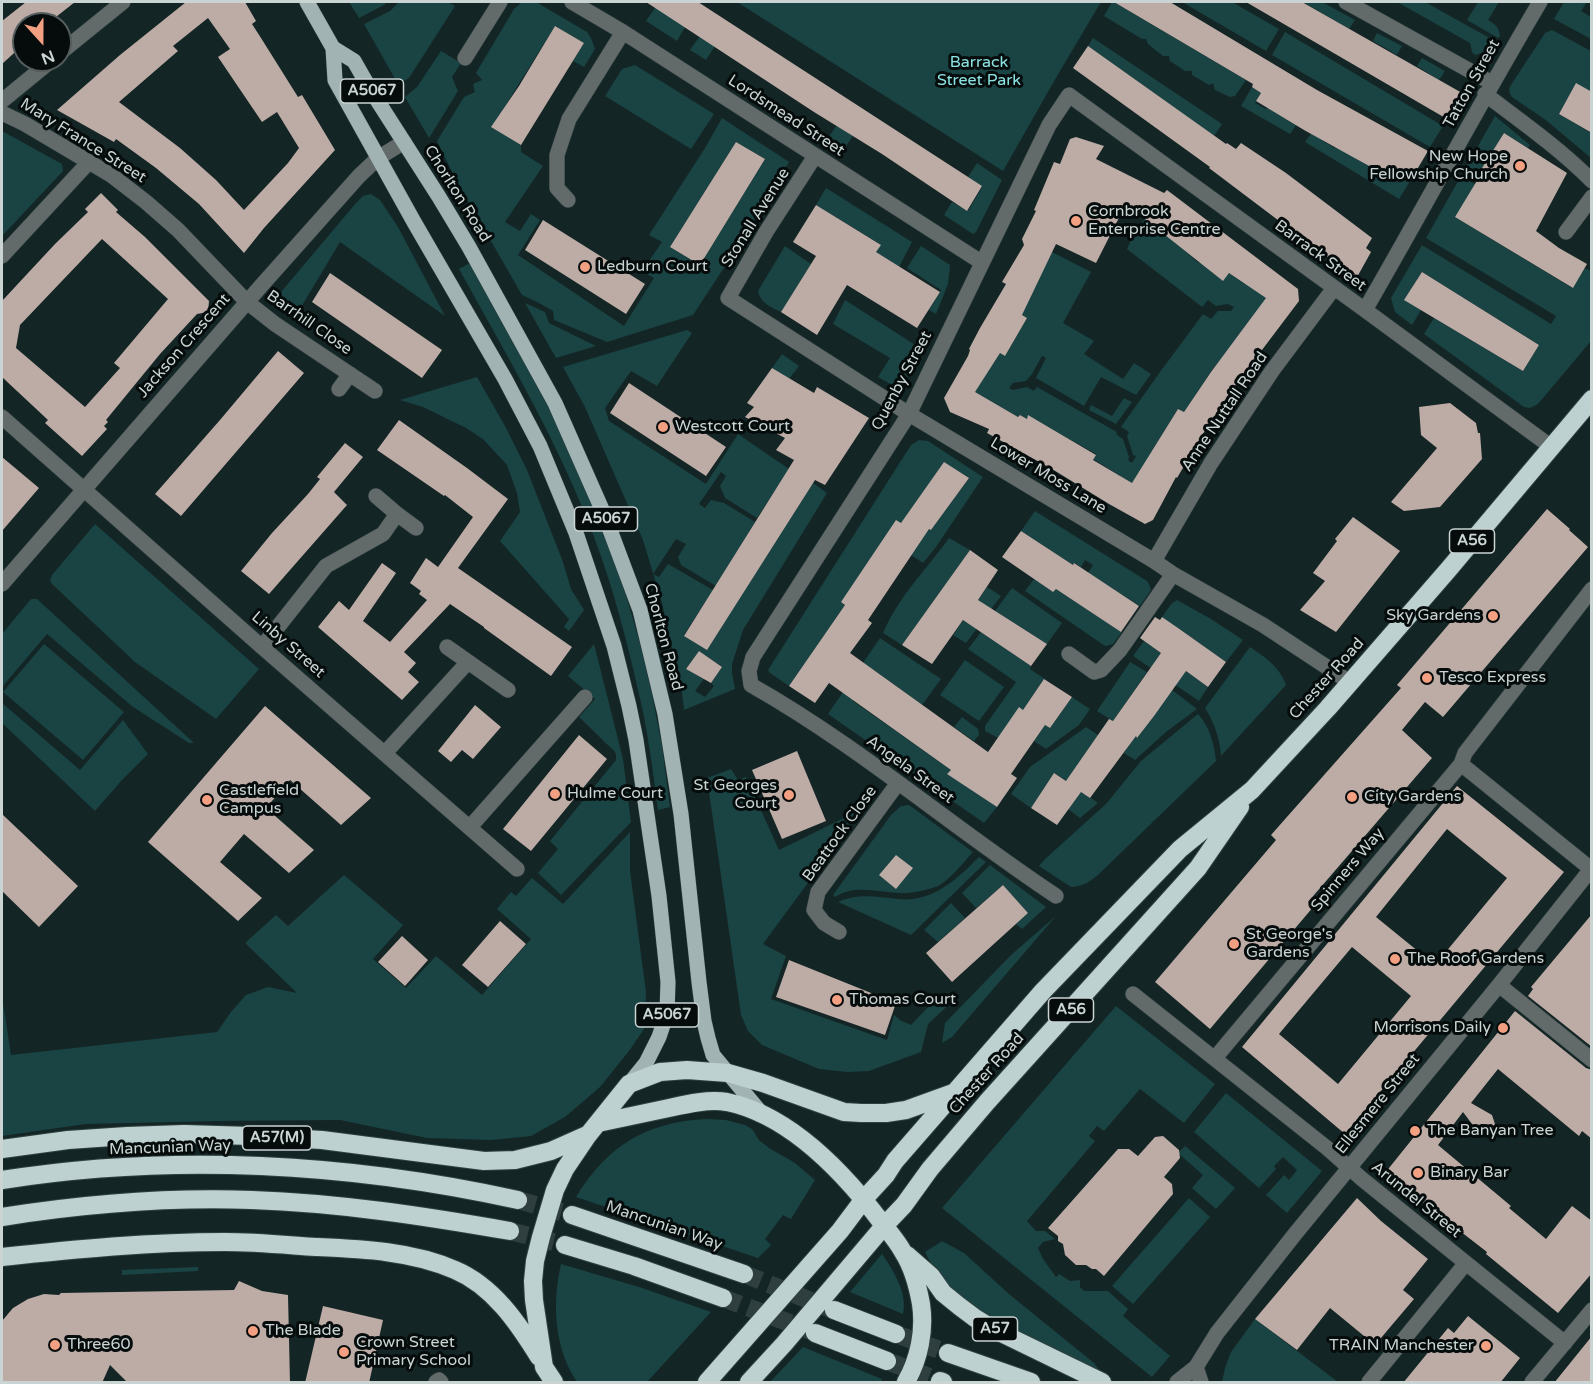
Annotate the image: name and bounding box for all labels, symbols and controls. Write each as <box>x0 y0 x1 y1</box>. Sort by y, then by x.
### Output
north arrow <box>12 12 72 72</box>
street label: Tatton Street <box>1440 36 1504 132</box>
text: N <box>38 45 57 69</box>
park label: Barrack Street Park <box>937 53 1021 91</box>
street label: Lordsmead Street <box>724 71 848 161</box>
road number: A5067 <box>340 79 404 103</box>
street label: Mary France Street <box>16 94 150 188</box>
street label: Chorlton Road <box>420 142 494 246</box>
place label: New Hope Fellowship Church <box>1369 147 1508 185</box>
marker: New Hope Fellowship Church <box>1513 159 1527 173</box>
street label: Stonall Avenue <box>718 165 794 271</box>
place label: Cornbrook Enterprise Centre <box>1088 202 1220 240</box>
marker: Cornbrook Enterprise Centre <box>1069 214 1083 228</box>
street label: Barrack Street <box>1270 216 1370 296</box>
place label: Ledburn Court <box>597 257 708 277</box>
marker: Ledburn Court <box>578 260 592 274</box>
street label: Barrhill Close <box>263 287 355 359</box>
street label: Jackson Crescent <box>134 290 234 402</box>
street label: Quenby Street <box>868 328 936 434</box>
street label: Anne Nuttall Road <box>1178 348 1272 476</box>
place label: Westcott Court <box>675 417 790 437</box>
marker: Westcott Court <box>656 420 670 434</box>
street label: Lower Moss Lane <box>986 434 1110 518</box>
road number: A5067 <box>574 507 638 531</box>
road number: A56 <box>1450 529 1494 553</box>
street label: Chorlton Road <box>639 581 687 693</box>
place label: Sky Gardens <box>1386 606 1481 626</box>
street label: Linby Street <box>247 608 329 682</box>
marker: Sky Gardens <box>1486 609 1500 623</box>
street label: Chester Road <box>1285 634 1369 724</box>
place label: Tesco Express <box>1439 668 1546 688</box>
marker: Tesco Express <box>1420 671 1434 685</box>
street label: Angela Street <box>862 732 958 808</box>
place label: St Georges Court <box>694 776 777 814</box>
place label: Castlefield Campus <box>219 781 299 819</box>
street label: Beattock Close <box>799 782 881 886</box>
place label: Hulme Court <box>567 784 663 804</box>
marker: Hulme Court <box>548 787 562 801</box>
place label: City Gardens <box>1364 787 1461 807</box>
marker: St Georges Court <box>782 788 796 802</box>
marker: City Gardens <box>1345 790 1359 804</box>
marker: Castlefield Campus <box>200 793 214 807</box>
street label: Spinners Way <box>1307 824 1389 916</box>
place label: St George's Gardens <box>1246 925 1333 963</box>
marker: St George's Gardens <box>1227 937 1241 951</box>
place label: The Roof Gardens <box>1407 949 1544 969</box>
marker: The Roof Gardens <box>1388 952 1402 966</box>
place label: Thomas Court <box>849 990 956 1010</box>
marker: Thomas Court <box>830 993 844 1007</box>
road number: A56 <box>1048 998 1094 1022</box>
road number: A5067 <box>636 1003 698 1027</box>
place label: Morrisons Daily <box>1373 1018 1491 1038</box>
marker: Morrisons Daily <box>1496 1021 1510 1035</box>
street label: Chester Road <box>945 1029 1029 1119</box>
street label: Ellesmere Street <box>1332 1050 1424 1158</box>
place label: The Banyan Tree <box>1427 1121 1553 1141</box>
marker: The Banyan Tree <box>1408 1124 1422 1138</box>
road number: A57(M) <box>242 1126 312 1150</box>
street label: Mancunian Way <box>109 1136 231 1160</box>
street label: Arundel Street <box>1367 1158 1465 1242</box>
place label: Binary Bar <box>1430 1163 1509 1183</box>
marker: Binary Bar <box>1411 1166 1425 1180</box>
street label: Mancunian Way <box>603 1197 725 1255</box>
road number: A57 <box>972 1317 1018 1341</box>
place label: The Blade <box>265 1321 341 1341</box>
marker: The Blade <box>246 1324 260 1338</box>
place label: Crown Street Primary School <box>356 1333 471 1371</box>
place label: Three60 <box>67 1335 130 1355</box>
place label: TRAIN Manchester <box>1329 1336 1474 1356</box>
marker: Three60 <box>48 1338 62 1352</box>
marker: TRAIN Manchester <box>1479 1339 1493 1353</box>
marker: Crown Street Primary School <box>337 1345 351 1359</box>

